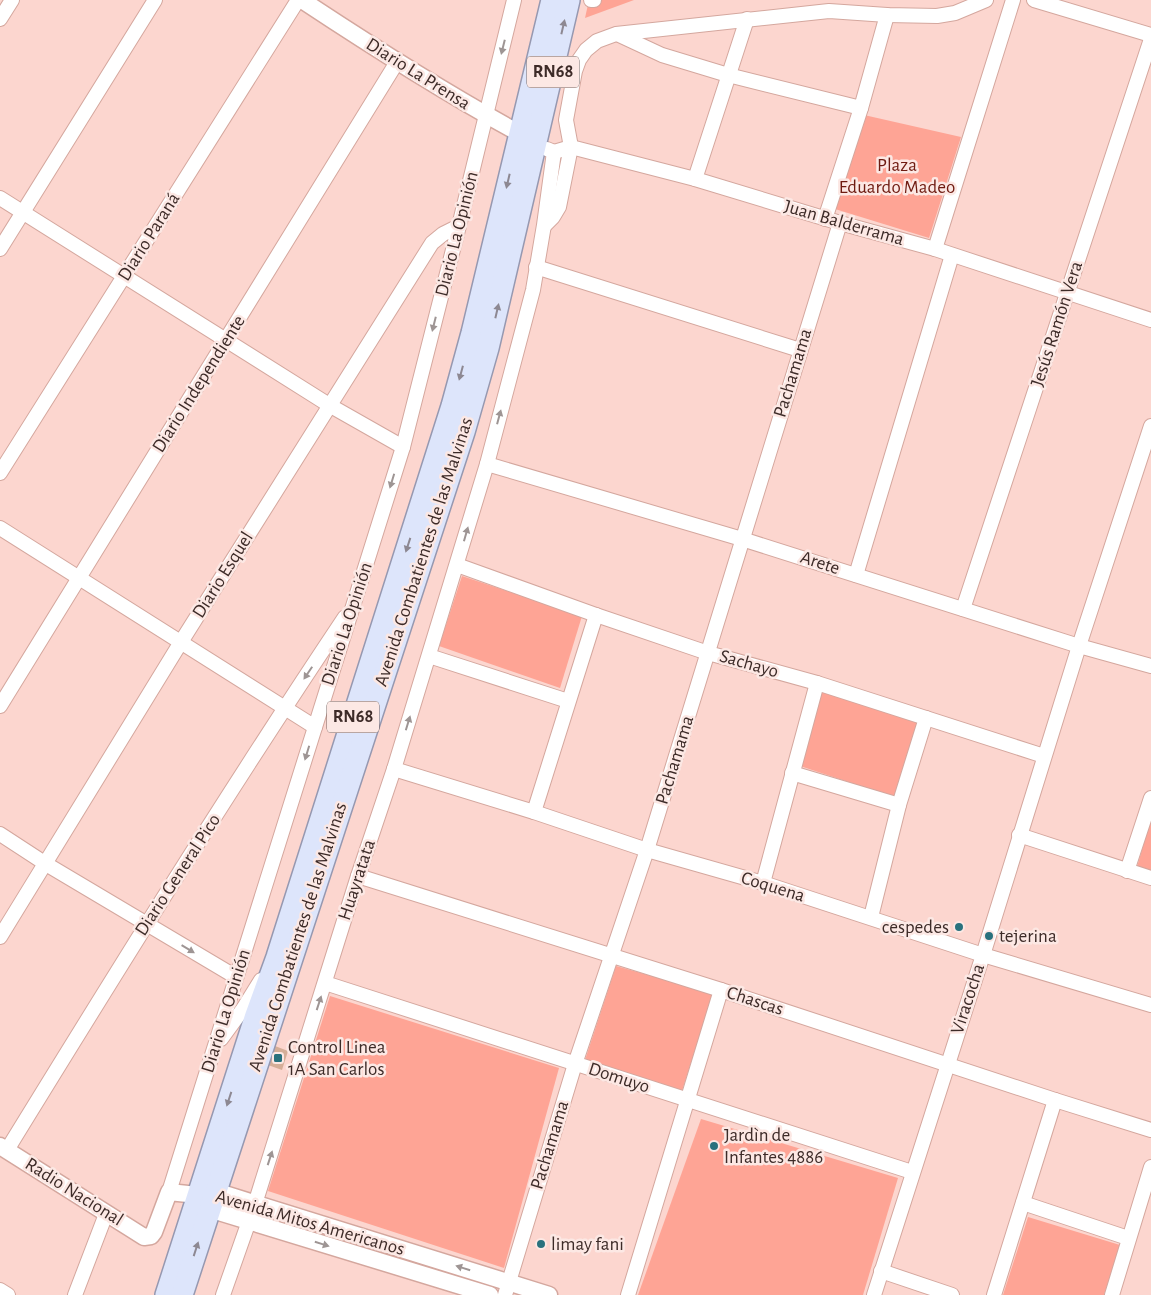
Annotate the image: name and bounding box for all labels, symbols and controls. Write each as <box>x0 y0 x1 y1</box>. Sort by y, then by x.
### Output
one-way arrow <box>559 20 567 35</box>
street label: Diario La Prensa <box>363 35 473 114</box>
one-way arrow <box>499 40 507 55</box>
road number: RN68 <box>527 56 579 88</box>
park label: Plaza Eduardo Madeo <box>839 156 955 197</box>
street label: Diario La Opinión <box>432 170 482 298</box>
one-way arrow <box>504 174 512 189</box>
street label: Diario Paraná <box>115 189 184 284</box>
street label: Juan Balderrama <box>782 197 906 249</box>
street label: Jesús Ramón Vera <box>1028 259 1086 389</box>
one-way arrow <box>493 303 501 318</box>
street label: Diario Independiente <box>149 312 249 456</box>
one-way arrow <box>430 316 438 331</box>
street label: Pachamama <box>771 326 816 420</box>
one-way arrow <box>457 366 465 381</box>
one-way arrow <box>496 409 504 424</box>
street label: Avenida Combatientes de las Malvinas <box>371 415 477 689</box>
one-way arrow <box>388 474 396 489</box>
one-way arrow <box>463 526 471 541</box>
street label: Diario Esquel <box>189 529 257 621</box>
one-way arrow <box>404 538 412 553</box>
street label: Arete <box>798 548 842 578</box>
street label: Diario La Opinión <box>318 560 376 688</box>
street label: Sachayo <box>717 647 781 681</box>
one-way arrow <box>303 666 313 679</box>
road number: RN68 <box>327 702 379 732</box>
street label: Pachamama <box>653 713 698 807</box>
one-way arrow <box>405 715 413 730</box>
one-way arrow <box>302 745 310 760</box>
street label: Avenida Combatientes de las Malvinas <box>245 800 351 1074</box>
street label: Diario General Pico <box>132 811 224 939</box>
street label: Huayratata <box>335 837 379 923</box>
street label: Coquena <box>739 868 807 906</box>
place label: cespedes <box>882 918 949 937</box>
marker: cespedes <box>953 921 965 933</box>
place label: tejerina <box>999 927 1057 946</box>
marker: tejerina <box>983 930 995 942</box>
one-way arrow <box>181 944 194 953</box>
street label: Diario La Opinión <box>198 947 254 1075</box>
street label: Viracocha <box>948 961 988 1036</box>
street label: Chascas <box>724 983 786 1019</box>
one-way arrow <box>315 995 323 1010</box>
place label: Control Linea 1A San Carlos <box>288 1038 386 1079</box>
marker: Control Linea 1A San Carlos <box>272 1052 284 1064</box>
street label: Domuyo <box>586 1059 652 1097</box>
one-way arrow <box>224 1092 232 1107</box>
street label: Pachamama <box>528 1098 573 1192</box>
place label: Jardìn de Infantes 4886 <box>724 1126 823 1167</box>
marker: Jardìn de Infantes 4886 <box>708 1140 720 1152</box>
one-way arrow <box>266 1150 274 1165</box>
street label: Radio Nacional <box>22 1154 126 1230</box>
street label: Avenida Mitos Americanos <box>213 1187 407 1259</box>
place label: limay fani <box>551 1235 624 1254</box>
marker: limay fani <box>535 1238 547 1250</box>
one-way arrow <box>315 1240 330 1248</box>
one-way arrow <box>193 1241 201 1256</box>
one-way arrow <box>455 1264 470 1272</box>

